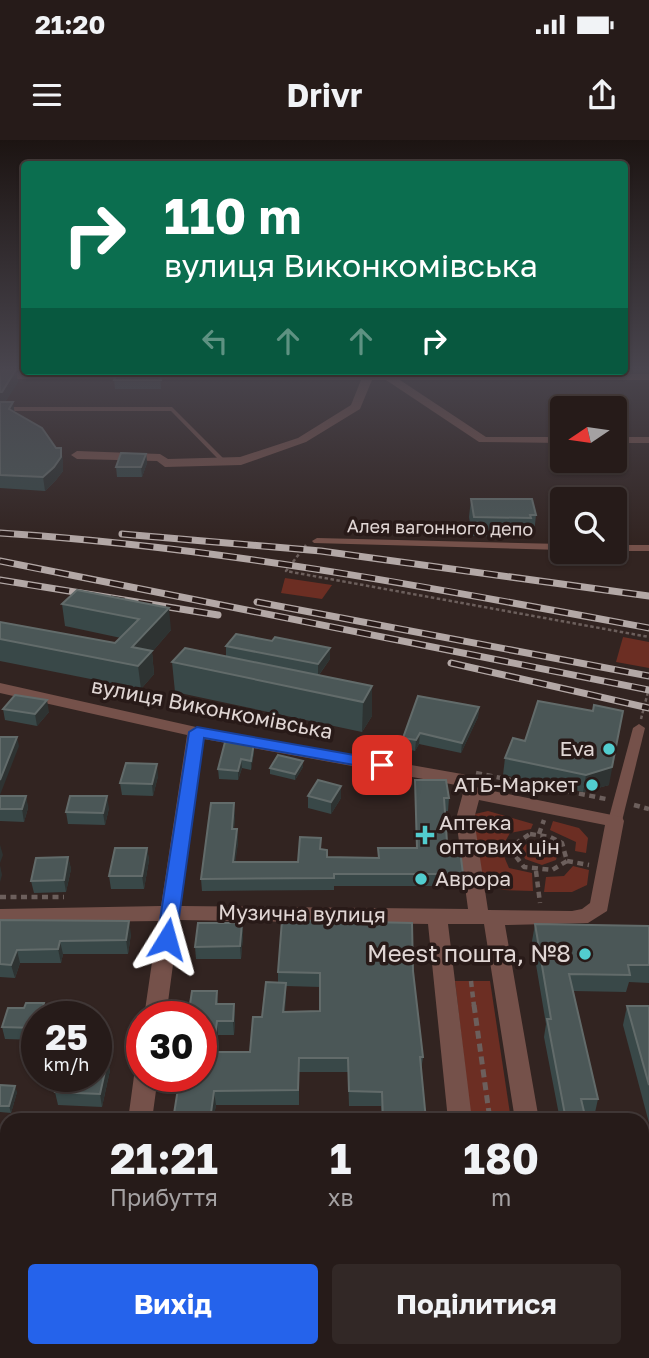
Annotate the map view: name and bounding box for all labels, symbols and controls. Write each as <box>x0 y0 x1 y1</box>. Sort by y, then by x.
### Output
text: 21:20 <box>35 9 105 40</box>
icon: menu <box>28 76 66 114</box>
text: Drivr <box>287 76 362 114</box>
icon: share <box>583 76 621 114</box>
text: 110 m <box>164 186 301 245</box>
icon: right <box>49 189 140 280</box>
text: вулиця Виконкомівська <box>164 246 538 284</box>
icon: left <box>196 322 234 360</box>
icon: ahead <box>269 322 307 360</box>
icon: ahead <box>342 322 380 360</box>
icon: right <box>415 322 453 360</box>
north arrow <box>550 396 626 472</box>
map controls <box>550 396 627 564</box>
button: search <box>550 487 627 564</box>
street label: Алея вагонного депо <box>347 514 533 540</box>
street label: вулиця Виконкомівська <box>89 672 335 744</box>
pin <box>352 735 412 795</box>
place label: Eva <box>559 735 595 761</box>
marker: Eva <box>601 741 617 757</box>
icon: arrive <box>363 746 401 784</box>
place label: АТБ-Маркет <box>454 771 578 797</box>
marker: АТБ-Маркет <box>584 777 600 793</box>
place label: Аптека оптових цін <box>439 809 560 859</box>
marker: Аптека оптових цін <box>417 827 433 843</box>
place label: Аврора <box>435 865 511 891</box>
marker: Аврора <box>413 871 429 887</box>
street label: Музична вулиця <box>218 899 386 927</box>
position arrow <box>130 902 204 976</box>
place label: Meest пошта, №8 <box>367 938 571 967</box>
marker: Meest пошта, №8 <box>577 946 593 962</box>
speed limit sign: 30 <box>126 1001 217 1092</box>
text: 25 <box>45 1016 88 1058</box>
text: km/h <box>44 1053 89 1075</box>
text: 21:21 <box>110 1133 218 1183</box>
text: 1 <box>330 1133 351 1183</box>
text: 180 <box>463 1133 539 1183</box>
text: Прибуття <box>110 1183 218 1211</box>
text: хв <box>328 1183 353 1211</box>
text: m <box>491 1183 511 1211</box>
button: Вихід <box>28 1264 318 1344</box>
button: Поділитися <box>332 1264 621 1344</box>

